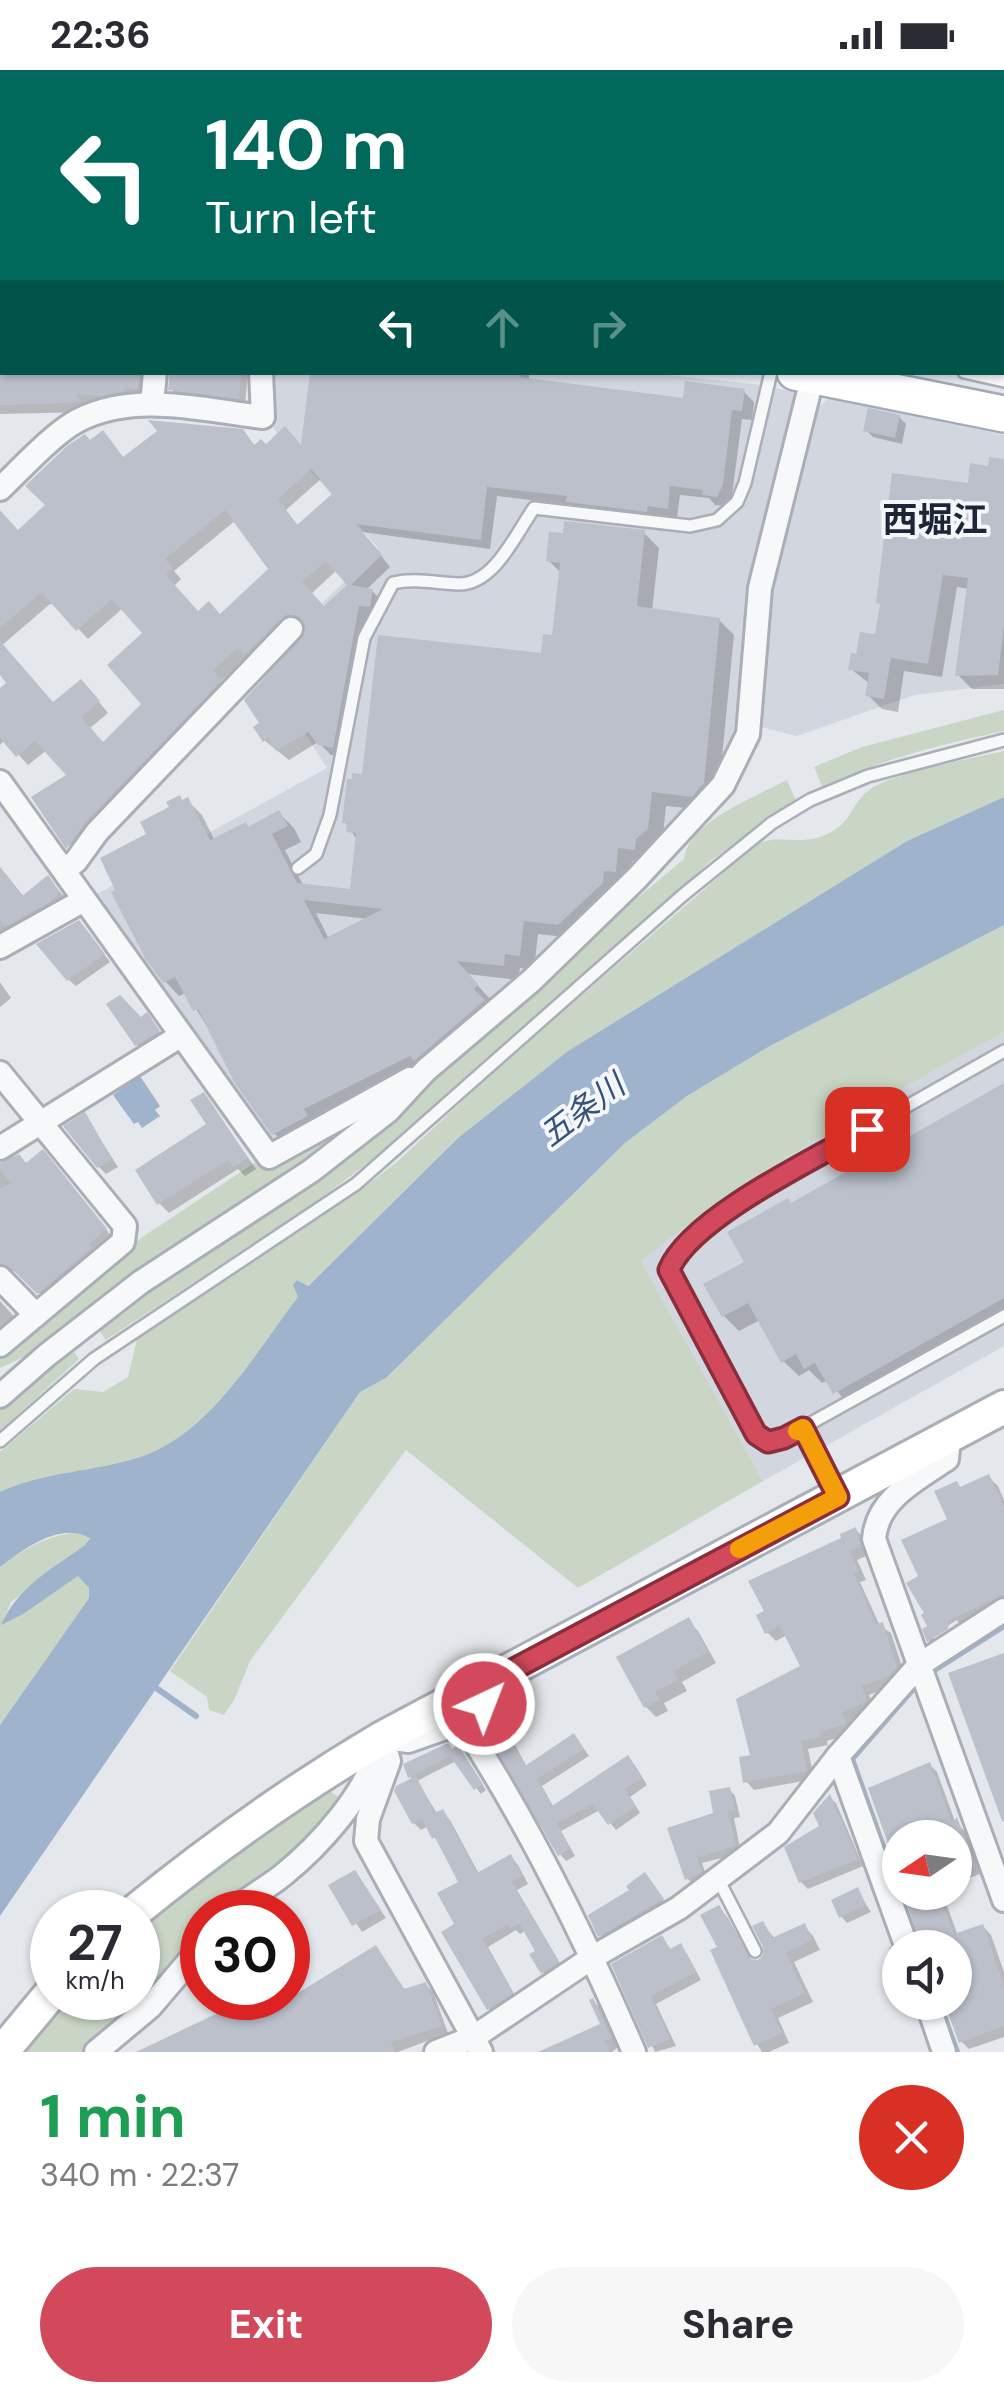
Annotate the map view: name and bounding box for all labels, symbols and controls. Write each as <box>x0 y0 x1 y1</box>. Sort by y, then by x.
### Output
text: 22:36 <box>50 10 151 60</box>
text: 140 m <box>205 100 408 191</box>
icon: left <box>40 110 170 240</box>
text: Turn left <box>205 188 377 247</box>
icon: left <box>370 300 425 355</box>
icon: ahead <box>475 300 530 355</box>
icon: right <box>580 300 635 355</box>
district label: 西堀江 <box>882 497 988 543</box>
water label: 五条川 <box>531 1063 635 1156</box>
pin <box>825 1087 910 1172</box>
icon: arrive <box>840 1102 895 1157</box>
position arrow <box>432 1652 536 1756</box>
north arrow <box>882 1820 972 1910</box>
map controls <box>882 1820 972 2020</box>
speed limit sign: 30 <box>180 1890 310 2020</box>
text: 27 <box>67 1910 123 1976</box>
button: sound <box>882 1930 972 2020</box>
text: km/h <box>65 1964 125 1997</box>
text: 1 min <box>40 2077 186 2156</box>
button: close <box>859 2085 964 2190</box>
text: 340 m · 22:37 <box>40 2154 239 2196</box>
button: Exit <box>40 2267 492 2382</box>
button: Share <box>512 2267 964 2382</box>

